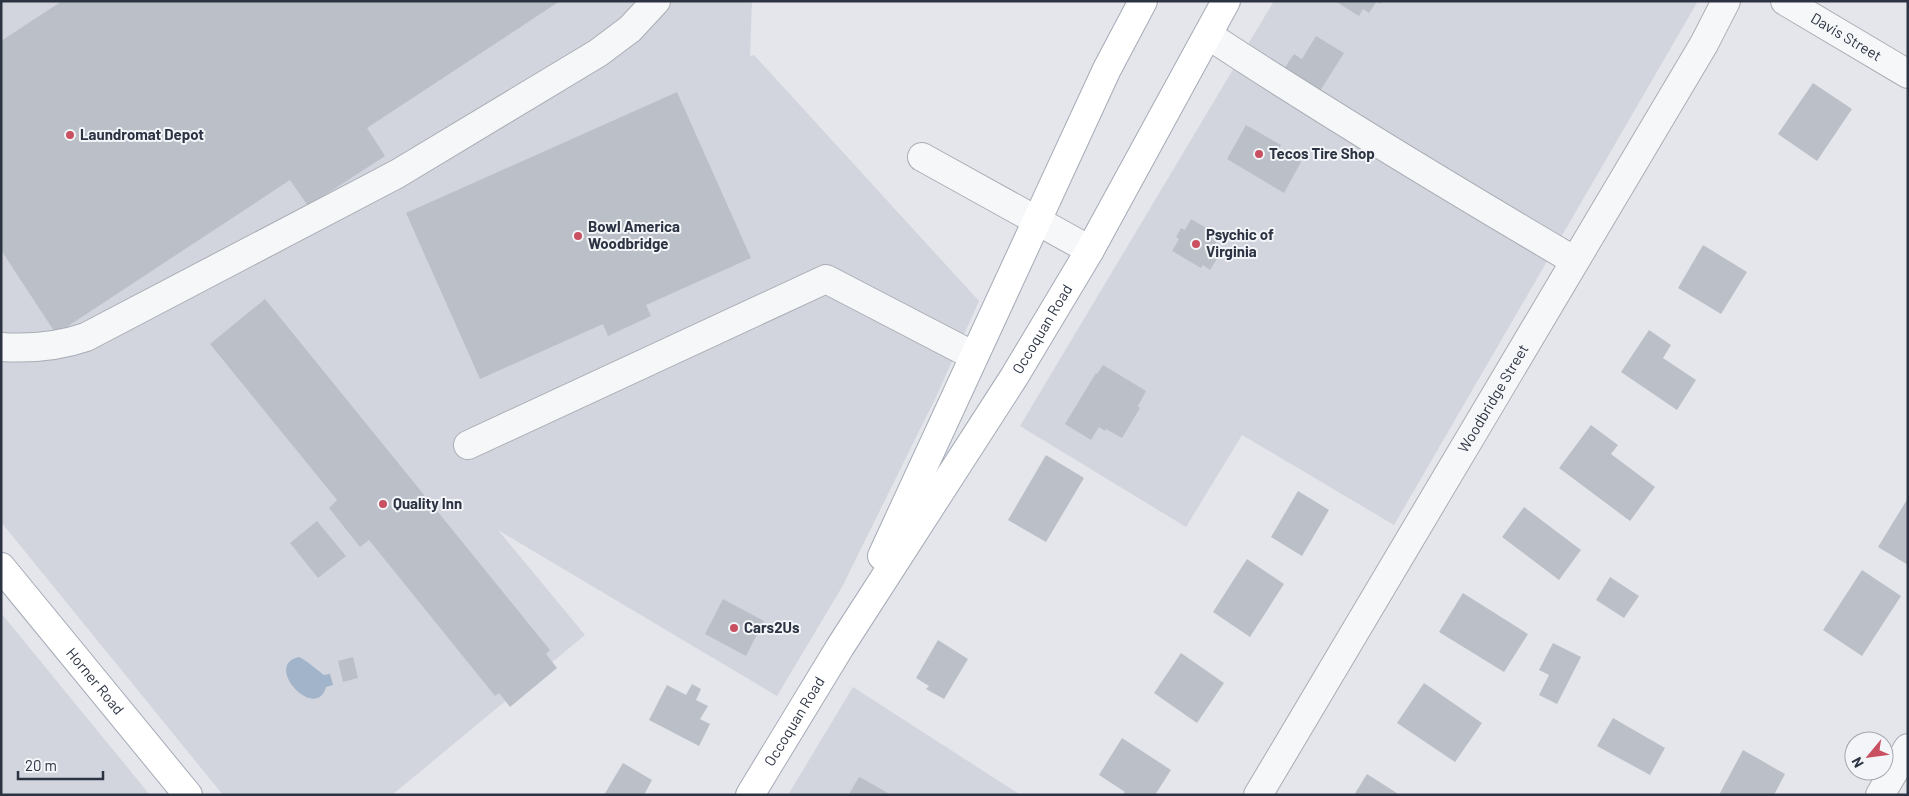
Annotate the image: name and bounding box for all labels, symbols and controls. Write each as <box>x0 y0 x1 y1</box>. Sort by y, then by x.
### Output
street label: Davis Street <box>1808 8 1885 64</box>
place label: Laundromat Depot <box>80 125 204 143</box>
marker: Laundromat Depot <box>64 129 76 141</box>
place label: Tecos Tire Shop <box>1269 144 1375 162</box>
marker: Tecos Tire Shop <box>1253 148 1265 160</box>
place label: Bowl America Woodbridge <box>588 217 680 252</box>
place label: Psychic of Virginia <box>1206 225 1274 260</box>
marker: Bowl America Woodbridge <box>572 230 584 242</box>
marker: Psychic of Virginia <box>1190 238 1202 250</box>
street label: Occoquan Road <box>1008 281 1075 377</box>
street label: Woodbridge Street <box>1453 341 1532 455</box>
place label: Quality Inn <box>393 494 462 512</box>
marker: Quality Inn <box>377 498 389 510</box>
place label: Cars2Us <box>744 618 800 636</box>
marker: Cars2Us <box>728 622 740 634</box>
street label: Horner Road <box>63 644 128 718</box>
street label: Occoquan Road <box>760 673 828 769</box>
north arrow <box>1844 731 1894 781</box>
scale bar <box>18 748 102 780</box>
text: N <box>1848 754 1867 771</box>
text: 20 m <box>25 756 57 774</box>

